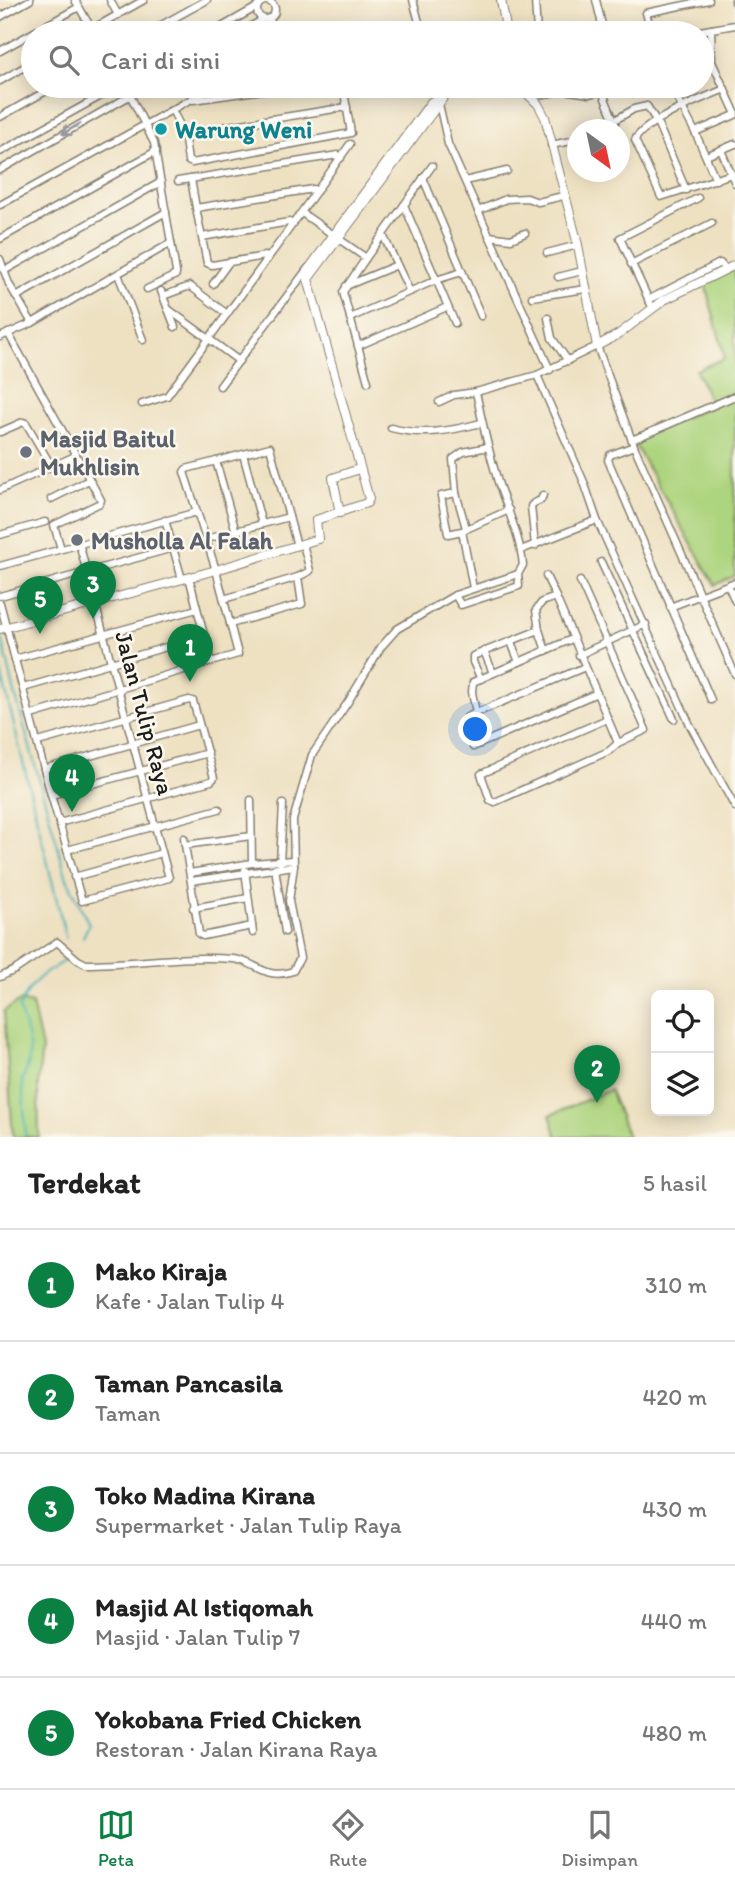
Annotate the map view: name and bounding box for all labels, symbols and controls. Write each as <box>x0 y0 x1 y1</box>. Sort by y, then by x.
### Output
search box <box>21 21 714 98</box>
icon: search <box>45 41 83 79</box>
text: Cari di sini <box>101 44 220 76</box>
place label: Warung Weni <box>175 115 312 145</box>
north arrow <box>567 119 630 182</box>
marker: Warung Weni <box>153 121 169 137</box>
one-way arrow <box>61 123 82 136</box>
place label: Masjid Baitul Mukhlisin <box>40 424 176 481</box>
marker: Masjid Baitul Mukhlisin <box>18 444 34 460</box>
place label: Musholla Al Falah <box>91 526 274 555</box>
marker: Musholla Al Falah <box>69 532 85 548</box>
pin: 3 <box>70 561 116 619</box>
pin: 5 <box>17 576 63 634</box>
pin: 1 <box>167 624 213 682</box>
street label: Jalan Tulip Raya <box>109 628 181 799</box>
your location <box>458 712 492 746</box>
pin: 4 <box>49 754 95 812</box>
map controls <box>651 990 714 1116</box>
button: locate <box>651 990 714 1053</box>
pin: 2 <box>574 1045 620 1103</box>
button: layers <box>651 1053 714 1116</box>
text: Terdekat <box>28 1164 141 1201</box>
text: 5 hasil <box>643 1169 707 1197</box>
text: Mako Kiraja <box>95 1255 227 1287</box>
text: 1 <box>46 1271 56 1299</box>
text: 310 m <box>645 1271 707 1299</box>
text: Kafe · Jalan Tulip 4 <box>95 1287 284 1315</box>
text: Taman Pancasila <box>95 1367 283 1399</box>
text: 2 <box>45 1383 57 1411</box>
text: 420 m <box>642 1383 707 1411</box>
text: Taman <box>95 1399 161 1427</box>
text: Toko Madina Kirana <box>95 1479 315 1511</box>
text: 3 <box>45 1495 57 1523</box>
text: 430 m <box>642 1495 707 1523</box>
text: Supermarket · Jalan Tulip Raya <box>95 1511 402 1539</box>
text: Masjid Al Istiqomah <box>95 1591 313 1623</box>
text: 4 <box>44 1607 58 1635</box>
text: 440 m <box>641 1607 707 1635</box>
text: Masjid · Jalan Tulip 7 <box>95 1623 300 1651</box>
text: Yokobana Fried Chicken <box>95 1703 361 1735</box>
text: 5 <box>45 1719 57 1747</box>
text: 480 m <box>642 1719 707 1747</box>
text: Restoran · Jalan Kirana Raya <box>95 1735 378 1763</box>
tab: Peta <box>97 1806 135 1871</box>
tab: Rute <box>329 1806 367 1871</box>
tab: Disimpan <box>561 1806 638 1871</box>

